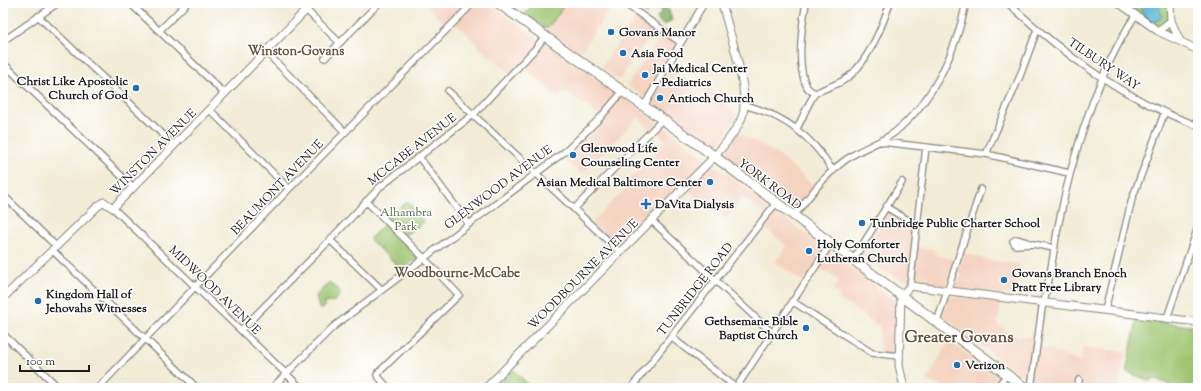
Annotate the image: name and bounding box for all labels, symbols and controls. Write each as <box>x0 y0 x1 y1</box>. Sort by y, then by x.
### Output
place label: Govans Manor <box>619 24 696 42</box>
marker: Govans Manor <box>606 27 616 37</box>
street label: TILBURY WAY <box>1064 34 1143 96</box>
district label: Winston-Govans <box>248 43 344 61</box>
place label: Asia Food <box>630 45 684 63</box>
marker: Asia Food <box>618 48 628 58</box>
place label: Jai Medical Center – Pediatrics <box>652 60 748 92</box>
marker: Jai Medical Center – Pediatrics <box>640 70 650 80</box>
place label: Christ Like Apostolic Church of God <box>17 73 129 105</box>
marker: Christ Like Apostolic Church of God <box>131 83 141 93</box>
place label: Antioch Church <box>667 90 755 108</box>
marker: Antioch Church <box>655 93 665 103</box>
street label: WINSTON AVENUE <box>106 105 202 200</box>
street label: MCCABE AVENUE <box>364 109 461 190</box>
street label: BEAUMONT AVENUE <box>227 135 329 240</box>
place label: Glenwood Life Counseling Center <box>581 140 680 172</box>
street label: GLENWOOD AVENUE <box>441 141 557 234</box>
marker: Glenwood Life Counseling Center <box>568 150 578 160</box>
street label: YORK ROAD <box>734 155 805 215</box>
place label: Asian Medical Baltimore Center <box>536 174 702 192</box>
marker: Asian Medical Baltimore Center <box>705 177 715 187</box>
place label: DaVita Dialysis <box>654 196 734 214</box>
marker: DaVita Dialysis <box>640 198 652 210</box>
park label: Alhambra Park <box>380 204 432 236</box>
street label: WOODBOURNE AVENUE <box>524 215 644 334</box>
place label: Tunbridge Public Charter School <box>869 215 1041 233</box>
marker: Tunbridge Public Charter School <box>857 218 867 228</box>
place label: Holy Comforter Lutheran Church <box>816 236 909 268</box>
street label: TUNBRIDGE ROAD <box>654 239 738 340</box>
street label: MIDWOOD AVENUE <box>164 242 265 340</box>
marker: Holy Comforter Lutheran Church <box>804 246 814 256</box>
district label: Woodbourne-McCabe <box>394 265 520 283</box>
place label: Govans Branch Enoch Pratt Free Library <box>1011 265 1128 297</box>
marker: Govans Branch Enoch Pratt Free Library <box>999 275 1009 285</box>
place label: Kingdom Hall of Jehovahs Witnesses <box>45 286 147 318</box>
marker: Kingdom Hall of Jehovahs Witnesses <box>33 296 43 306</box>
place label: Gethsemane Bible Baptist Church <box>704 313 799 345</box>
marker: Gethsemane Bible Baptist Church <box>801 323 811 333</box>
district label: Greater Govans <box>905 327 1013 350</box>
scale bar <box>20 347 89 373</box>
text: 100 m <box>26 353 55 371</box>
place label: Verizon <box>964 357 1006 375</box>
marker: Verizon <box>952 360 962 370</box>

